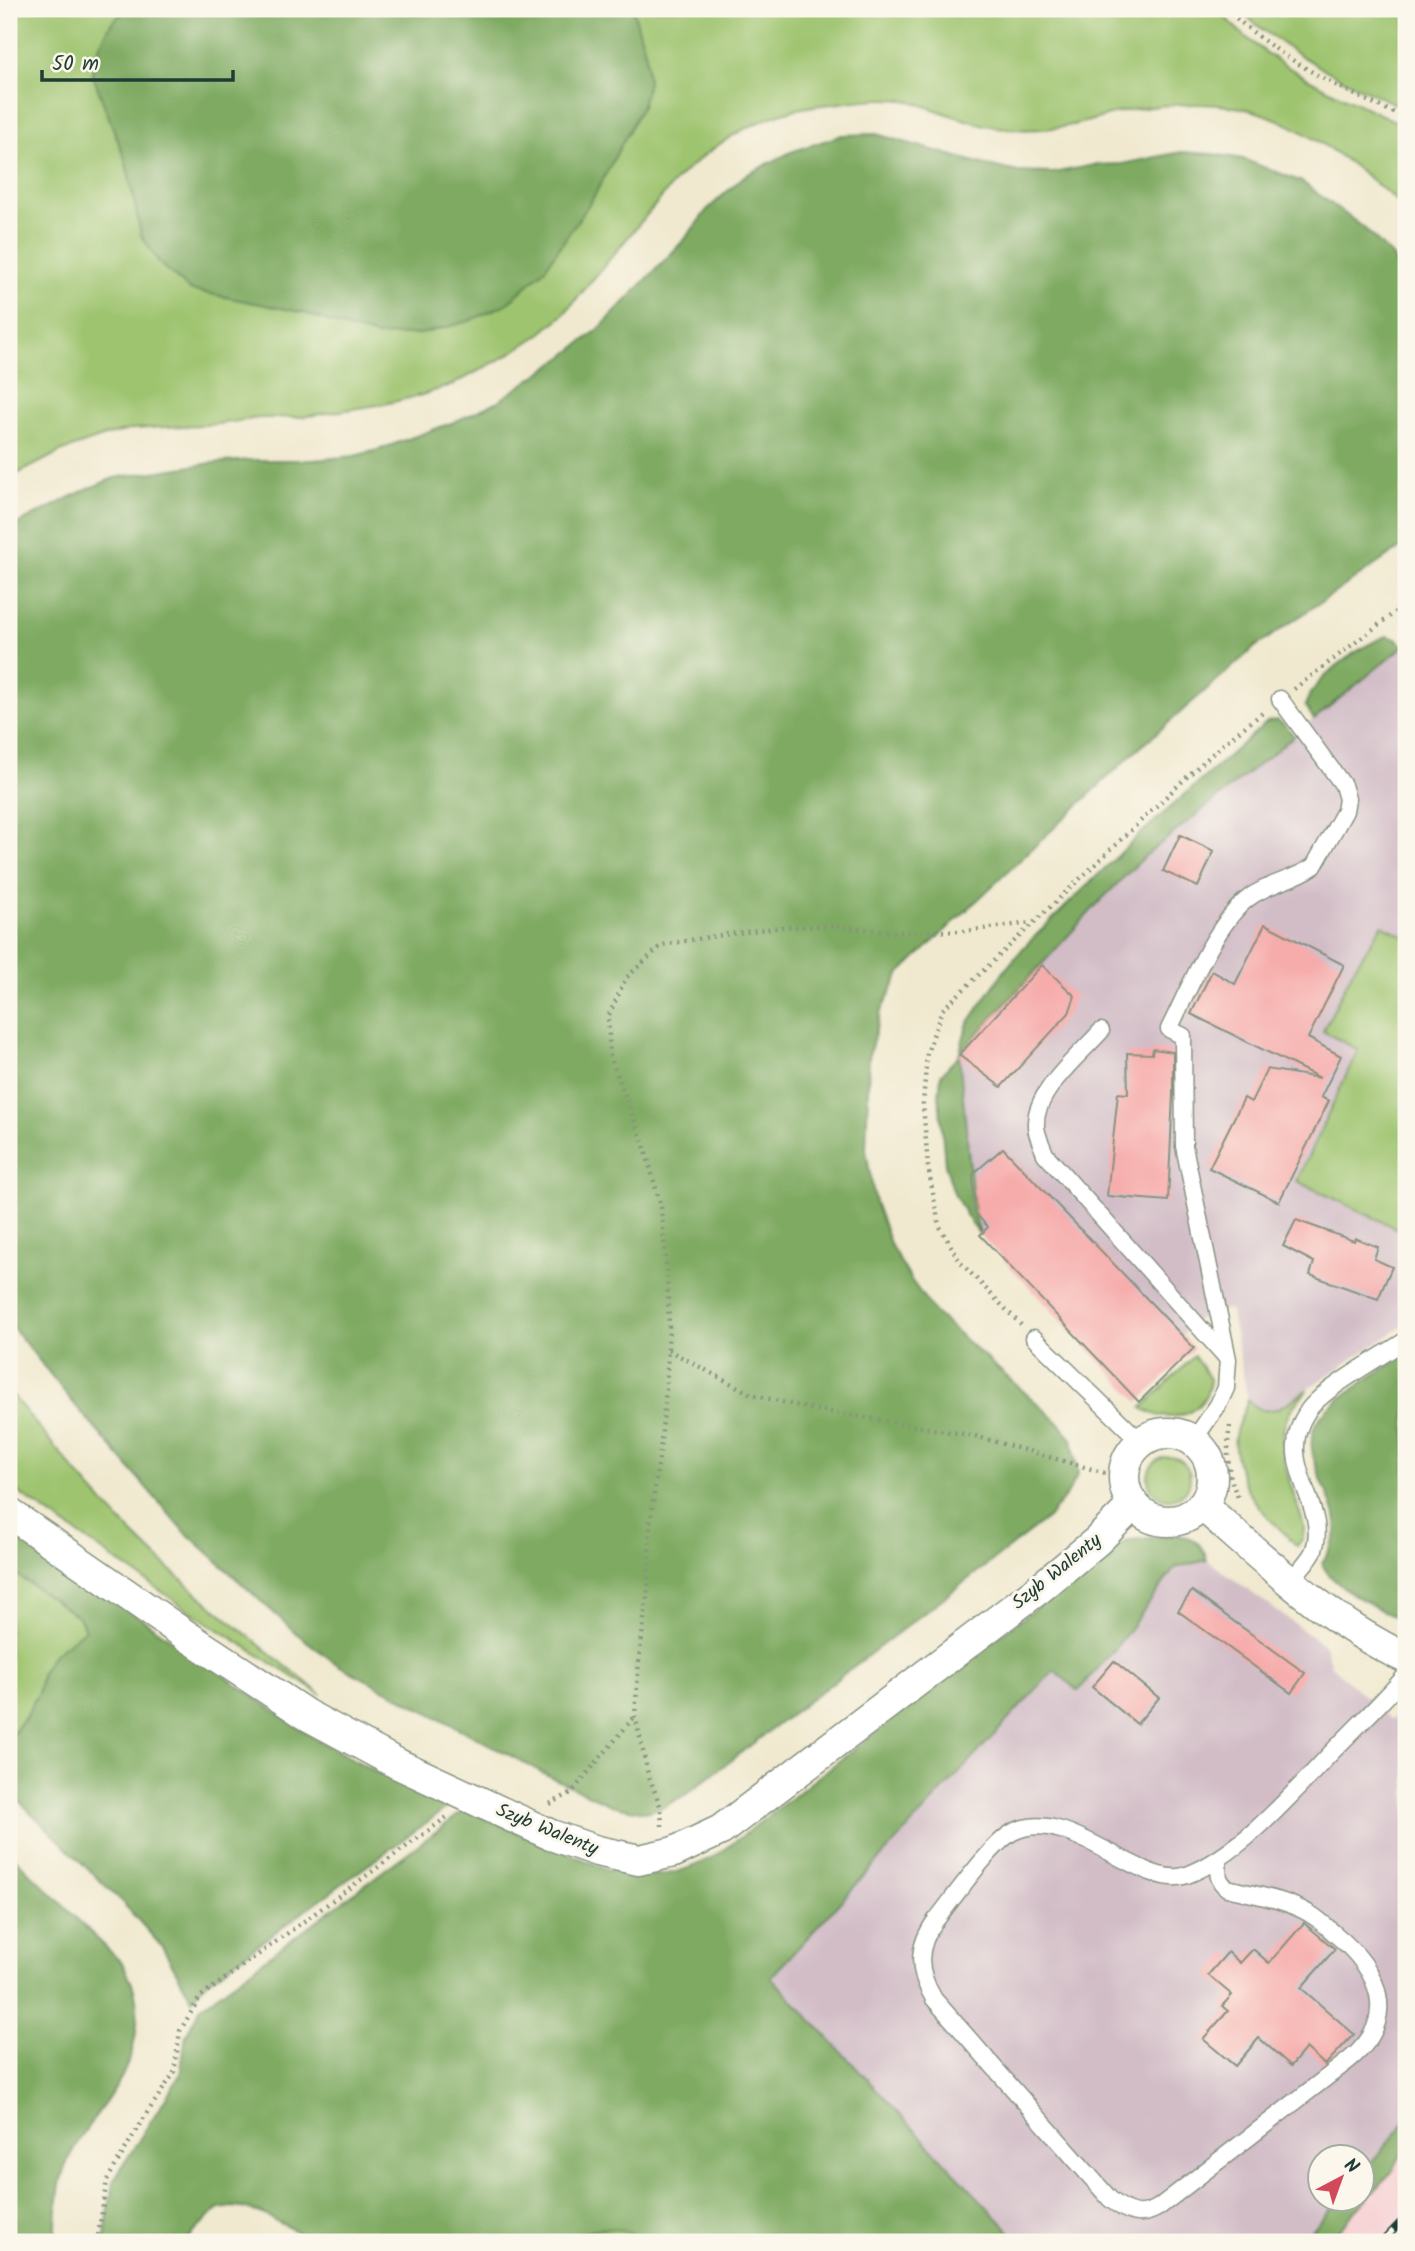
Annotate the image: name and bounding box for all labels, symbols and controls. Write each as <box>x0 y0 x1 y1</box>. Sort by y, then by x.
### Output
scale bar <box>42 38 233 82</box>
text: 50 m <box>52 48 99 81</box>
street label: Szyb Walenty <box>1005 1526 1109 1618</box>
street label: Szyb Walenty <box>491 1796 604 1865</box>
north arrow <box>1306 2142 1376 2212</box>
text: N <box>1336 2151 1365 2182</box>

